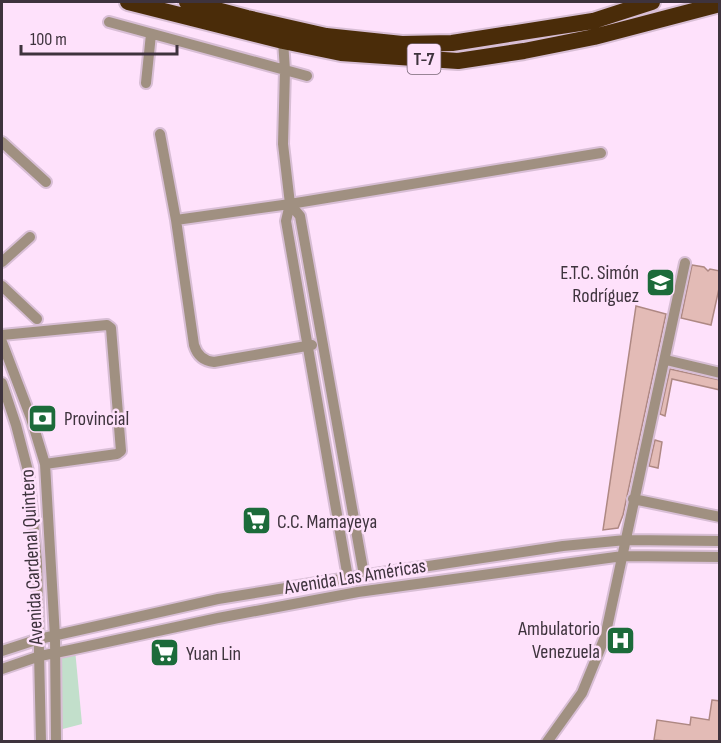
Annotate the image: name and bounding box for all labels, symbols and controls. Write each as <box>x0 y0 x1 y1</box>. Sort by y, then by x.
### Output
scale bar <box>21 18 177 56</box>
text: 100 m <box>30 29 67 50</box>
road number: T-7 <box>408 44 440 74</box>
place label: E.T.C. Simón Rodríguez <box>560 261 639 308</box>
school or university icon: E.T.C. Simón Rodríguez <box>644 267 676 299</box>
bank icon: Provincial <box>27 402 59 434</box>
place label: Provincial <box>64 407 129 431</box>
street label: Avenida Cardenal Quintero <box>15 469 49 646</box>
supermarket icon: C.C. Mamayeya <box>240 505 272 537</box>
place label: C.C. Mamayeya <box>277 510 377 534</box>
street label: Avenida Las Américas <box>282 554 428 600</box>
place label: Ambulatorio Venezuela <box>517 617 600 664</box>
hospital icon: Ambulatorio Venezuela <box>605 624 637 656</box>
supermarket icon: Yuan Lin <box>149 637 181 669</box>
place label: Yuan Lin <box>186 642 241 666</box>

